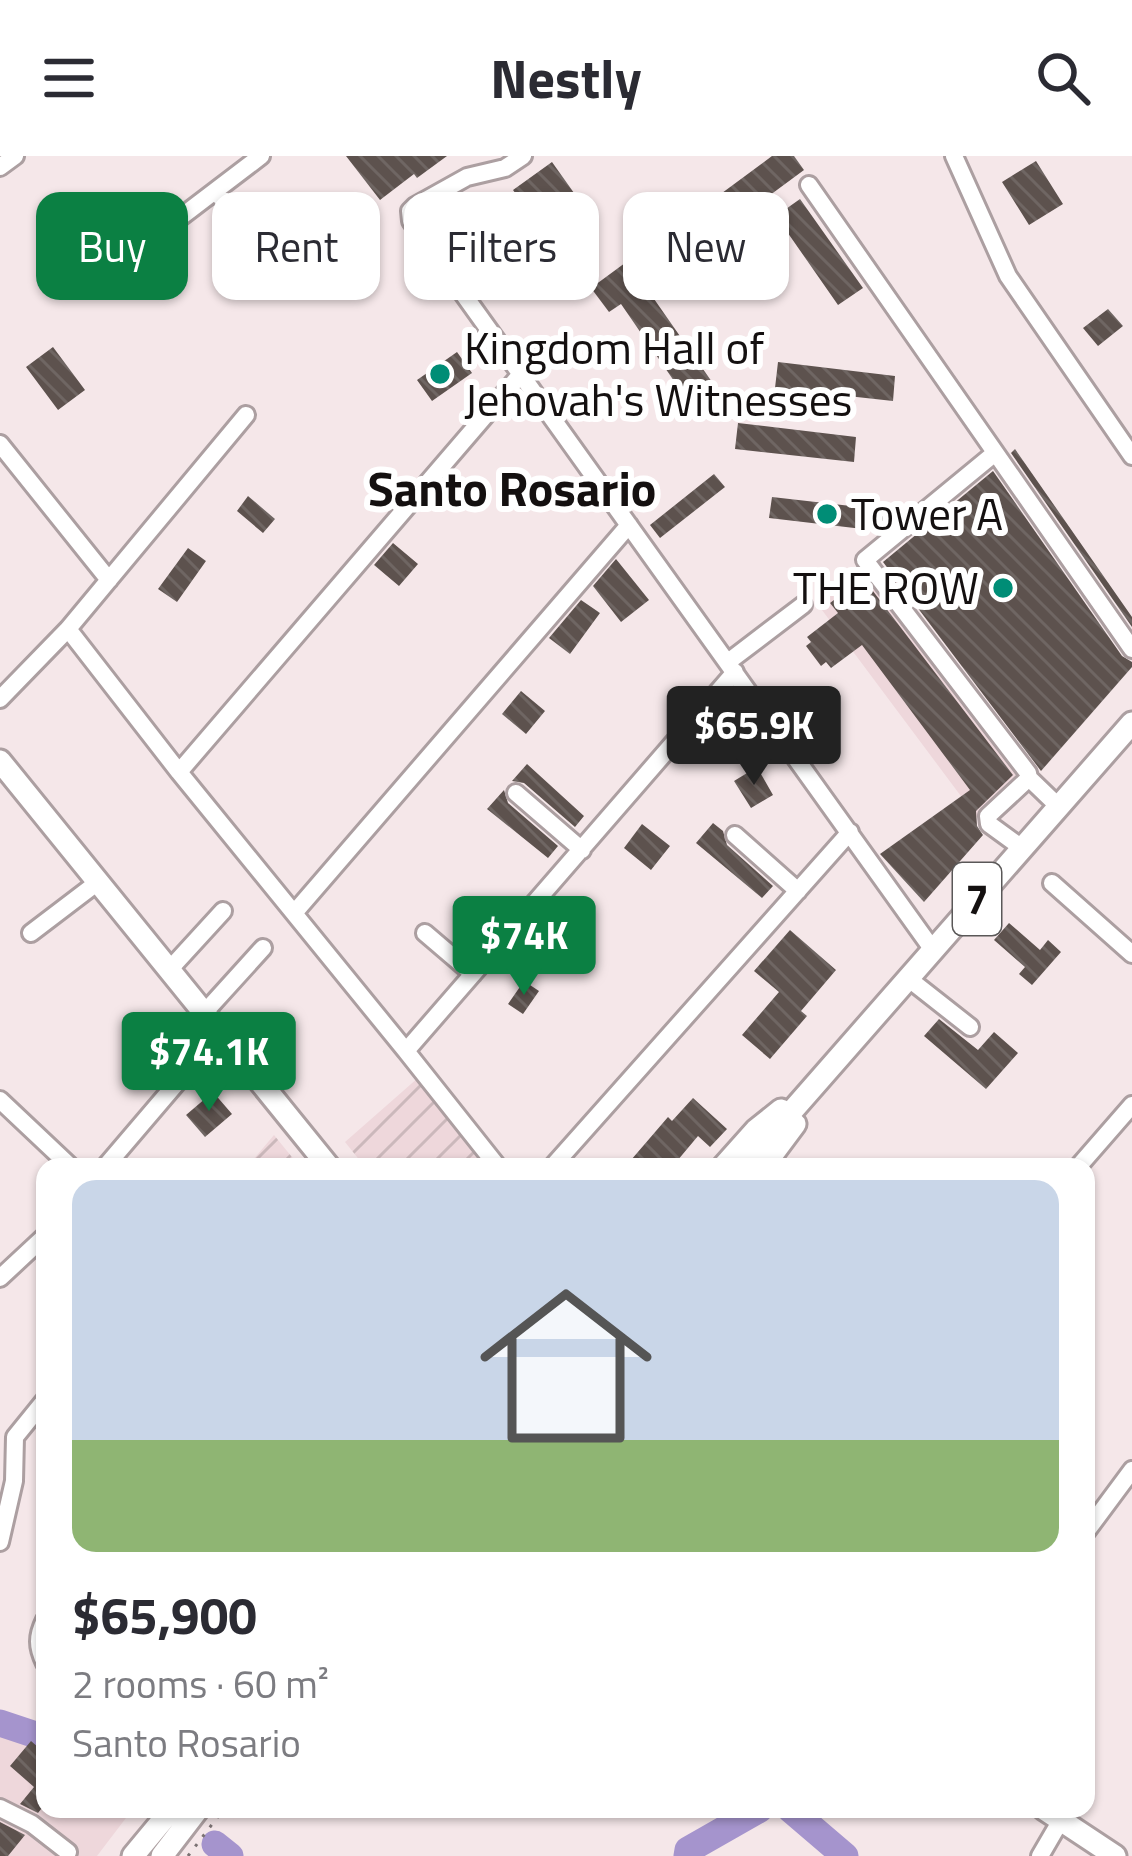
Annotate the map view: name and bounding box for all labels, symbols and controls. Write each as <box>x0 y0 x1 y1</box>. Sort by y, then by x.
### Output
text: Nestly <box>490 37 642 119</box>
icon: menu <box>36 45 102 111</box>
icon: search <box>1030 45 1096 111</box>
chip: Buy <box>36 192 188 300</box>
chip: Rent <box>212 192 380 300</box>
chip: Filters <box>404 192 599 300</box>
chip: New <box>623 192 789 300</box>
place label: Kingdom Hall of Jehovah's Witnesses <box>464 313 852 433</box>
marker: Kingdom Hall of Jehovah's Witnesses <box>427 361 453 387</box>
district label: Santo Rosario <box>368 452 656 525</box>
place label: Tower A <box>851 479 1003 547</box>
marker: Tower A <box>814 501 840 527</box>
place label: THE ROW <box>793 553 979 621</box>
marker: THE ROW <box>990 575 1016 601</box>
pin: $65.9K <box>656 686 852 788</box>
text: $65.9K <box>694 695 814 754</box>
road number: 7 <box>953 863 1001 935</box>
pin: $74K <box>453 896 595 998</box>
text: $74K <box>480 905 568 964</box>
pin: $74.1K <box>111 1012 307 1114</box>
text: $74.1K <box>149 1021 269 1080</box>
icon: home <box>458 1258 674 1474</box>
text: $65,900 <box>72 1576 257 1654</box>
text: 2 rooms · 60 m² <box>72 1654 329 1713</box>
text: Santo Rosario <box>72 1713 301 1772</box>

